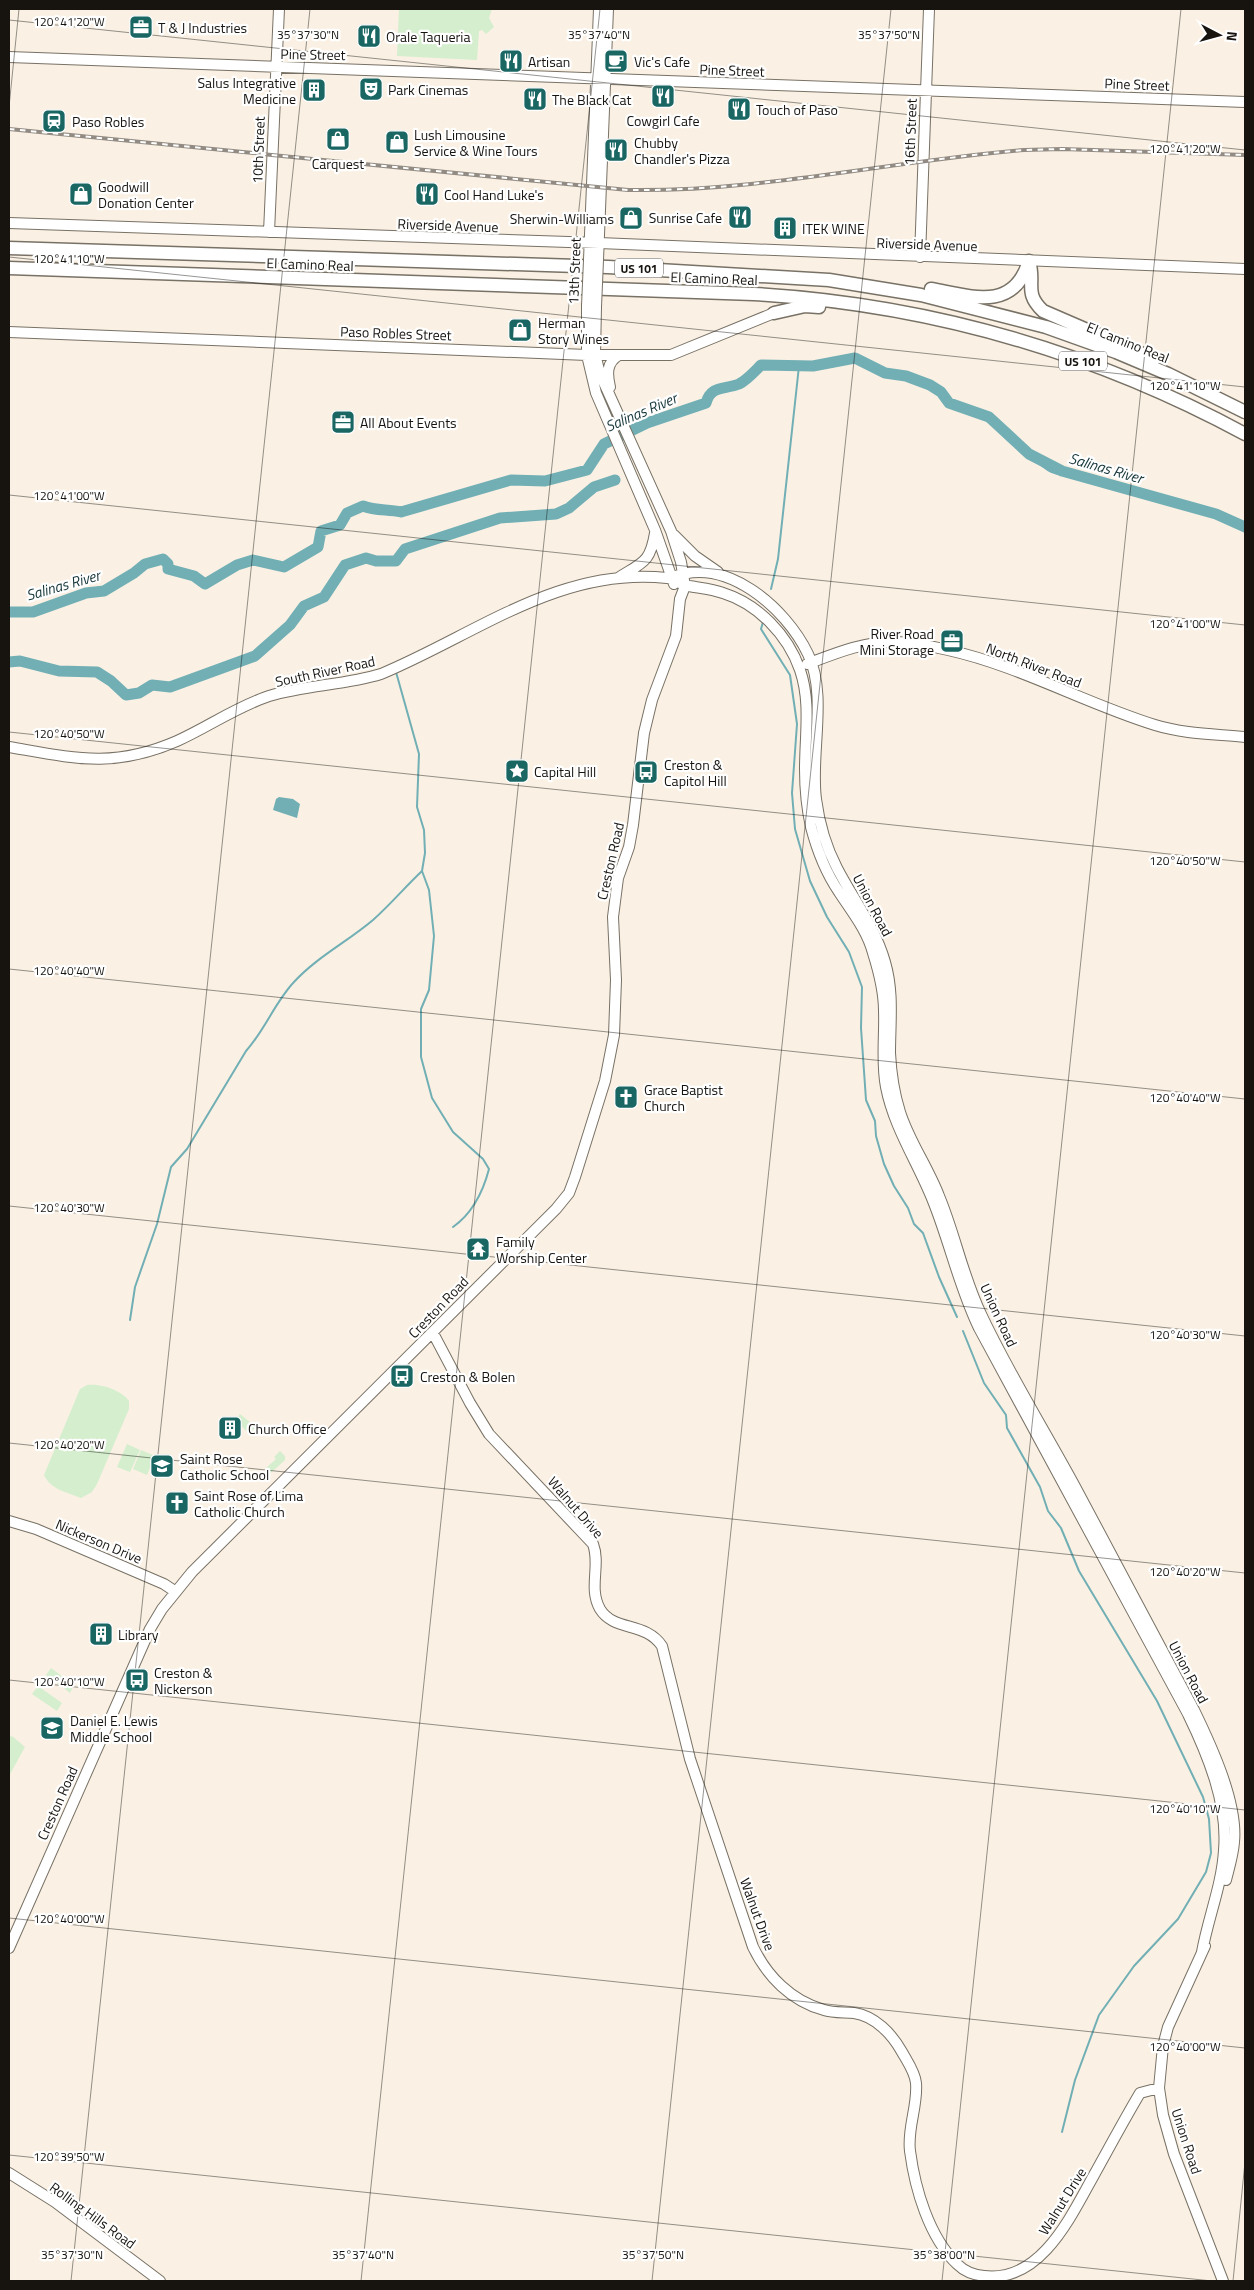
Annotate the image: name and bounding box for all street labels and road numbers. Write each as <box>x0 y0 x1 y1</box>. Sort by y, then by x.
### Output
street label: Pine Street <box>280 43 346 65</box>
street label: Pine Street <box>699 58 765 82</box>
street label: Pine Street <box>1104 72 1170 96</box>
street label: 16th Street <box>898 98 922 166</box>
street label: 10th Street <box>246 116 270 184</box>
street label: Riverside Avenue <box>397 213 499 237</box>
street label: Riverside Avenue <box>876 232 978 256</box>
street label: 13th Street <box>562 237 586 305</box>
street label: El Camino Real <box>266 252 354 276</box>
road number: US 101 <box>615 258 663 278</box>
street label: El Camino Real <box>670 266 758 290</box>
street label: El Camino Real <box>1084 316 1172 368</box>
street label: Paso Robles Street <box>340 321 452 345</box>
road number: US 101 <box>1059 352 1107 371</box>
street label: North River Road <box>983 637 1085 693</box>
street label: South River Road <box>273 650 377 692</box>
street label: Creston Road <box>591 820 629 902</box>
street label: Union Road <box>848 870 898 940</box>
street label: Creston Road <box>403 1271 473 1343</box>
street label: Union Road <box>975 1280 1023 1350</box>
street label: Walnut Drive <box>543 1471 609 1543</box>
street label: Nickerson Drive <box>52 1513 146 1569</box>
street label: Union Road <box>1164 1637 1214 1707</box>
street label: Creston Road <box>31 1763 83 1843</box>
street label: Walnut Drive <box>735 1875 781 1953</box>
street label: Union Road <box>1167 2105 1207 2177</box>
street label: Walnut Drive <box>1033 2163 1091 2239</box>
street label: Rolling Hills Road <box>46 2176 140 2254</box>

